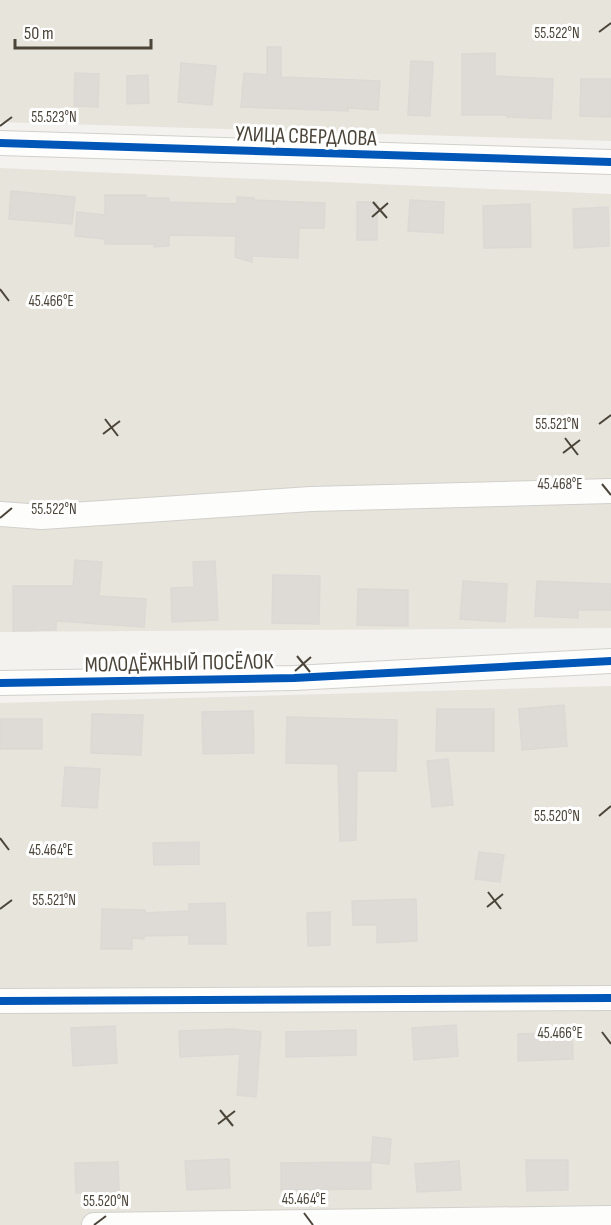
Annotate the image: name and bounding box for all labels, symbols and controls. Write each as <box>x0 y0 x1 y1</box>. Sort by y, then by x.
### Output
scale bar <box>15 12 152 50</box>
text: 50 m <box>24 23 54 44</box>
text: 55.522°N <box>534 24 580 43</box>
text: 55.523°N <box>31 108 77 127</box>
street label: УЛИЦА СВЕРДЛОВА <box>235 121 378 152</box>
text: 45.466°E <box>28 292 74 311</box>
text: 55.521°N <box>535 415 579 434</box>
text: 45.468°E <box>538 475 582 494</box>
text: 55.522°N <box>31 500 77 519</box>
street label: МОЛОДЁЖНЫЙ ПОСЁЛОК <box>84 648 274 679</box>
text: 55.520°N <box>534 807 580 826</box>
text: 45.464°E <box>29 841 73 860</box>
text: 55.521°N <box>32 891 76 910</box>
text: 45.466°E <box>537 1024 583 1043</box>
text: 45.464°E <box>282 1190 326 1209</box>
text: 55.520°N <box>83 1192 129 1211</box>

